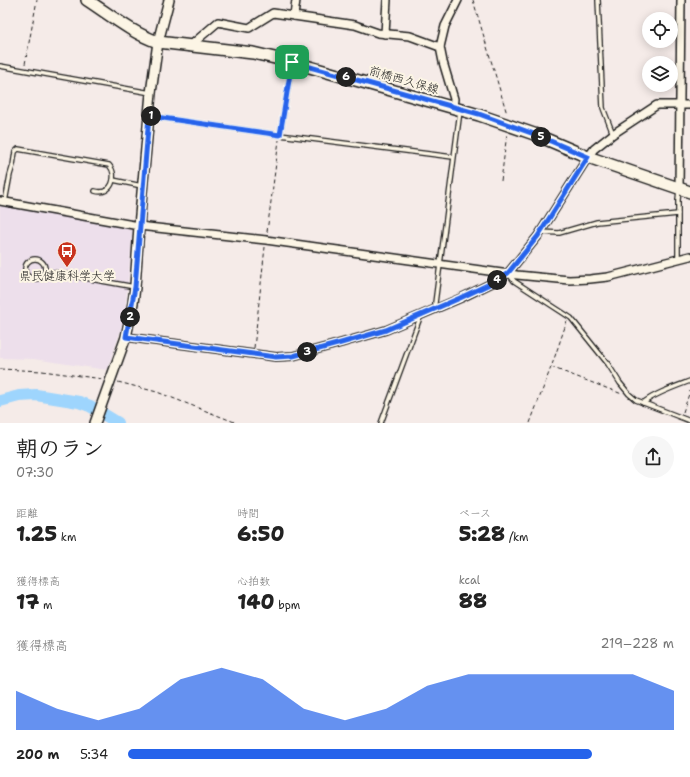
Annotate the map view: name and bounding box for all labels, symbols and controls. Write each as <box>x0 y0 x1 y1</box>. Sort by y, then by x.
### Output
map controls <box>642 12 678 92</box>
button: locate <box>642 12 678 48</box>
pin <box>275 45 309 79</box>
icon: arrive <box>281 51 303 73</box>
button: layers <box>642 56 678 92</box>
street label: 前橋西久保線 <box>367 62 441 98</box>
pin: 6 <box>336 67 356 87</box>
text: 6 <box>342 69 350 84</box>
pin: 1 <box>141 106 161 126</box>
text: 1 <box>148 108 154 123</box>
pin: 5 <box>531 127 551 147</box>
text: 5 <box>538 129 544 144</box>
bus stop icon: 県民健康科学大学 <box>56 240 78 268</box>
place label: 県民健康科学大学 <box>19 268 115 284</box>
pin: 4 <box>487 270 507 290</box>
text: 4 <box>493 272 501 287</box>
pin: 2 <box>120 307 140 327</box>
text: 2 <box>126 309 134 324</box>
pin: 3 <box>297 342 317 362</box>
text: 3 <box>303 344 311 359</box>
text: 朝のラン <box>16 434 104 463</box>
button: share <box>632 436 674 478</box>
text: 07:30 <box>16 464 54 481</box>
text: 距離 <box>16 506 38 521</box>
text: 時間 <box>237 506 259 521</box>
text: ペース <box>459 506 491 521</box>
text: 1.25 <box>16 521 57 547</box>
text: 6:50 <box>237 521 284 547</box>
text: 5:28 <box>459 521 505 547</box>
text: km <box>57 530 76 545</box>
text: /km <box>505 530 529 545</box>
text: kcal <box>459 573 480 588</box>
text: 獲得標高 <box>16 574 60 589</box>
text: 心拍数 <box>237 574 270 589</box>
text: 88 <box>459 588 487 614</box>
text: 17 <box>16 589 39 615</box>
text: 140 <box>237 589 274 615</box>
text: m <box>39 598 53 613</box>
text: bpm <box>274 598 300 613</box>
text: 219–228 m <box>601 635 674 652</box>
text: 獲得標高 <box>16 637 68 654</box>
text: 200 m <box>16 746 59 763</box>
text: 5:34 <box>80 746 108 763</box>

